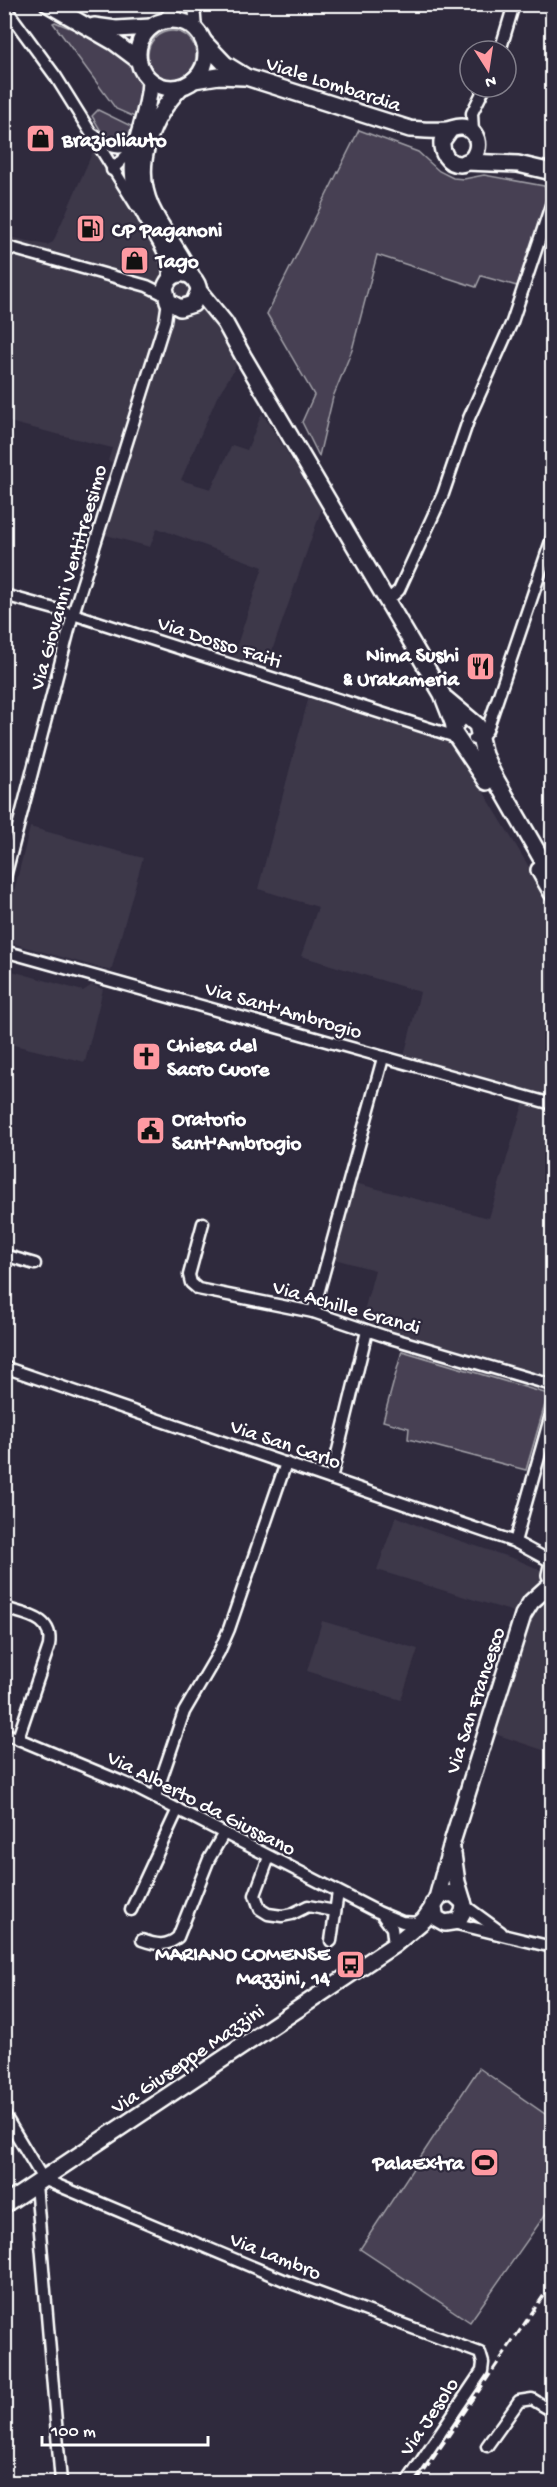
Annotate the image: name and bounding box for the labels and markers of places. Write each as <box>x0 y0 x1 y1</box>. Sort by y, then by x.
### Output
shop icon: Brazioliauto <box>25 123 57 155</box>
place label: Brazioliauto <box>61 130 167 155</box>
fuel station icon: CP Paganoni <box>75 213 107 245</box>
place label: CP Paganoni <box>111 220 222 245</box>
shop icon: Tago <box>119 244 151 276</box>
place label: Tago <box>154 251 199 276</box>
place label: Nima Sushi & Urakameria <box>343 645 460 694</box>
restaurant icon: Nima Sushi & Urakameria <box>464 650 496 682</box>
place label: Chiesa del Sacro Cuore <box>166 1035 270 1084</box>
church icon: Chiesa del Sacro Cuore <box>130 1040 162 1072</box>
place label: Oratorio Sant'Ambrogio <box>172 1109 301 1158</box>
public building icon: Oratorio Sant'Ambrogio <box>135 1114 167 1146</box>
place label: MARIANO COMENSE Mazzini, 14 <box>155 1944 332 1993</box>
bus stop icon: MARIANO COMENSE Mazzini, 14 <box>335 1949 367 1981</box>
sports icon: PalaExtra <box>469 2146 501 2178</box>
place label: PalaExtra <box>372 2153 465 2178</box>

